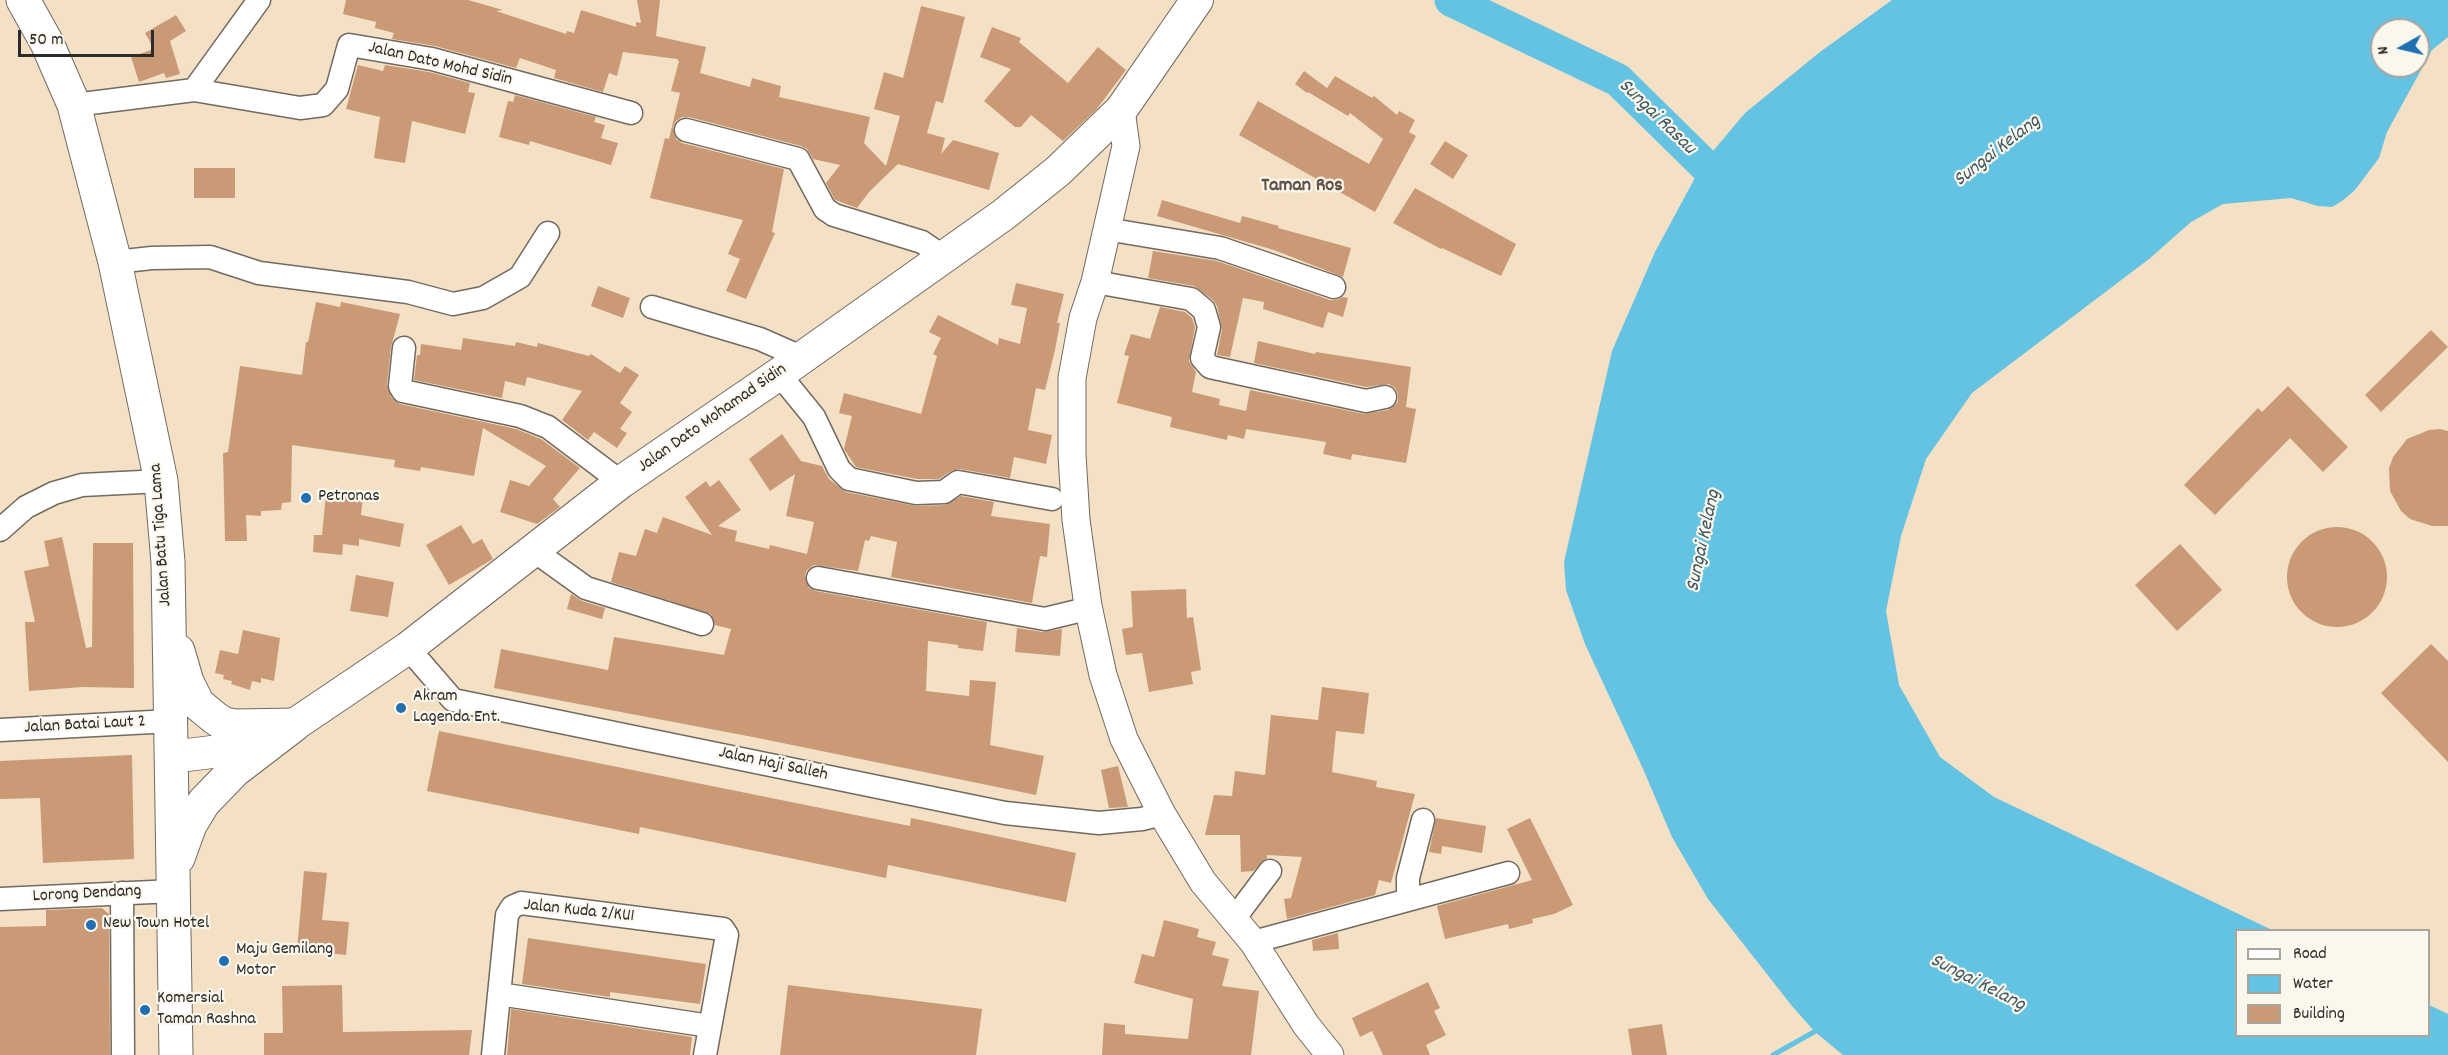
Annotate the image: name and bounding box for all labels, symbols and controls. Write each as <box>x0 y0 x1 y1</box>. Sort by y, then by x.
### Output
scale bar <box>21 18 158 56</box>
north arrow <box>2370 18 2430 78</box>
text: 50 m <box>29 28 64 53</box>
street label: Jalan Dato Mohd Sidin <box>366 38 514 92</box>
text: N <box>2372 45 2396 56</box>
water label: Sungai Rasau <box>1612 75 1700 161</box>
water label: Sungai Kelang <box>1950 111 2046 193</box>
district label: Taman Ros <box>1261 175 1343 199</box>
street label: Jalan Dato Mohamad Sidin <box>634 360 792 478</box>
street label: Jalan Batu Tiga Lama <box>146 463 178 607</box>
place label: Petronas <box>318 487 380 509</box>
water label: Sungai Kelang <box>1683 488 1727 594</box>
marker: Petronas <box>299 491 313 505</box>
place label: Akram Lagenda Ent. <box>413 687 500 730</box>
marker: Akram Lagenda Ent. <box>394 701 408 715</box>
street label: Jalan Batai Laut 2 <box>24 712 146 740</box>
street label: Jalan Haji Salleh <box>716 743 830 787</box>
street label: Lorong Dendang <box>32 881 142 909</box>
street label: Jalan Kuda 2/KU1 <box>523 895 635 929</box>
place label: New Town Hotel <box>103 914 209 936</box>
marker: New Town Hotel <box>84 918 98 932</box>
legend <box>2235 929 2430 1037</box>
place label: Maju Gemilang Motor <box>236 940 333 982</box>
text: Road <box>2293 942 2327 967</box>
water label: Sungai Kelang <box>1926 950 2028 1018</box>
marker: Maju Gemilang Motor <box>217 954 231 968</box>
text: Water <box>2293 972 2333 997</box>
place label: Komersial Taman Rashna <box>157 989 256 1032</box>
text: Building <box>2293 1002 2345 1027</box>
marker: Komersial Taman Rashna <box>138 1003 152 1017</box>

